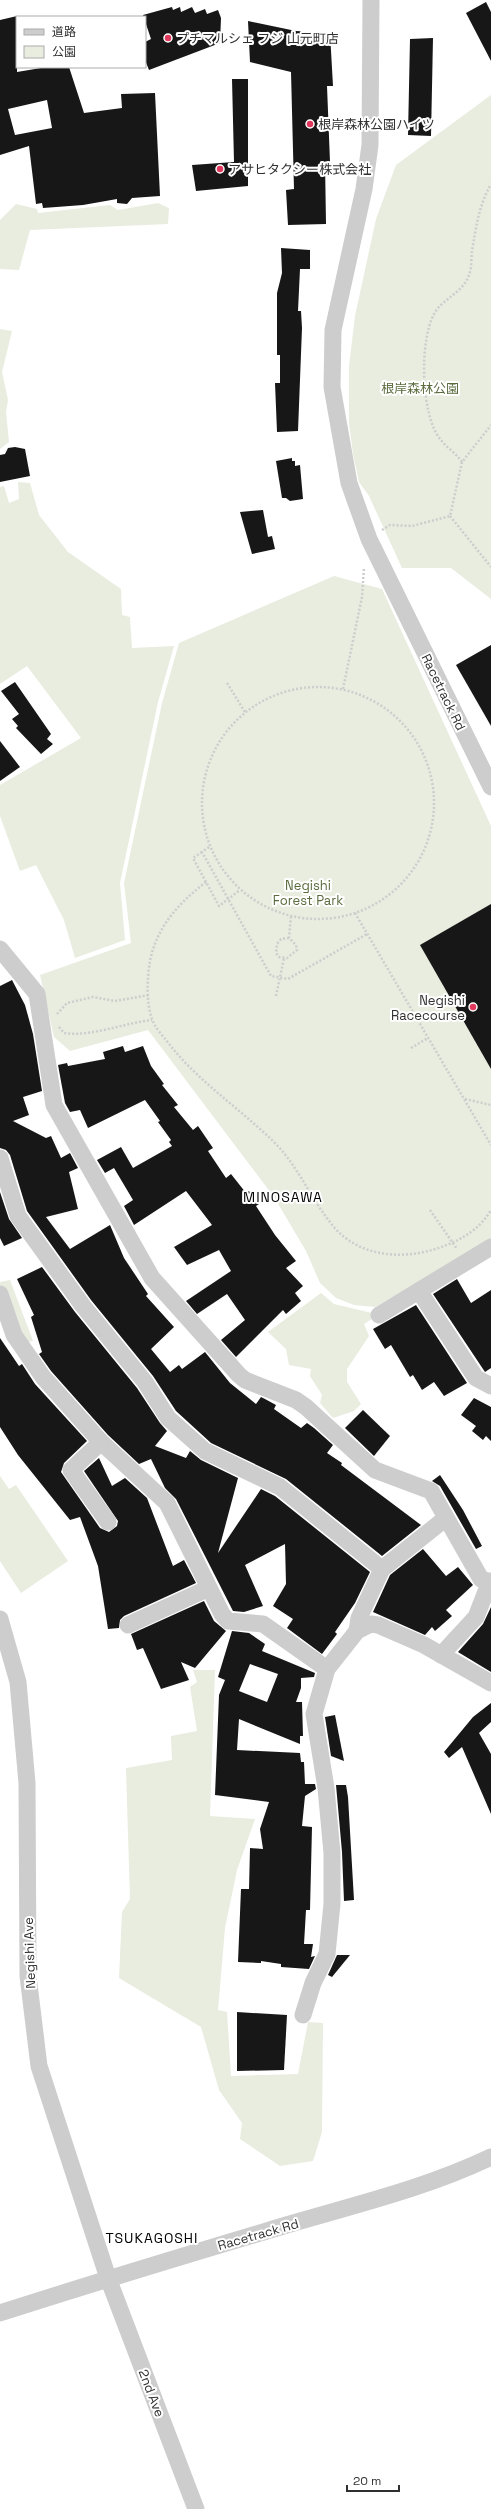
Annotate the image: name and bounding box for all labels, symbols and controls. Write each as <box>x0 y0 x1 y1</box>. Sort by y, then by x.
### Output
legend <box>16 16 146 68</box>
text: 道路 <box>52 24 76 40</box>
place label: プチマルシェ フジ 山元町店 <box>176 30 339 47</box>
marker: プチマルシェ フジ 山元町店 <box>163 33 173 43</box>
text: 公園 <box>52 44 76 60</box>
place label: 根岸森林公園ハイツ <box>318 116 435 133</box>
marker: 根岸森林公園ハイツ <box>305 119 315 129</box>
place label: アサヒタクシー株式会社 <box>228 161 371 178</box>
marker: アサヒタクシー株式会社 <box>215 164 225 174</box>
park label: 根岸森林公園 <box>381 380 459 397</box>
street label: Racetrack Rd <box>418 651 469 733</box>
park label: Negishi Forest Park <box>273 877 343 909</box>
place label: Negishi Racecourse <box>391 992 465 1024</box>
marker: Negishi Racecourse <box>468 1002 478 1012</box>
district label: MINOSAWA <box>243 1188 323 1206</box>
street label: Negishi Ave <box>20 1917 39 1989</box>
street label: Racetrack Rd <box>216 2215 301 2254</box>
district label: TSUKAGOSHI <box>106 2229 198 2247</box>
street label: 2nd Ave <box>135 2367 168 2419</box>
scale bar <box>347 2467 399 2493</box>
text: 20 m <box>353 2473 381 2489</box>

